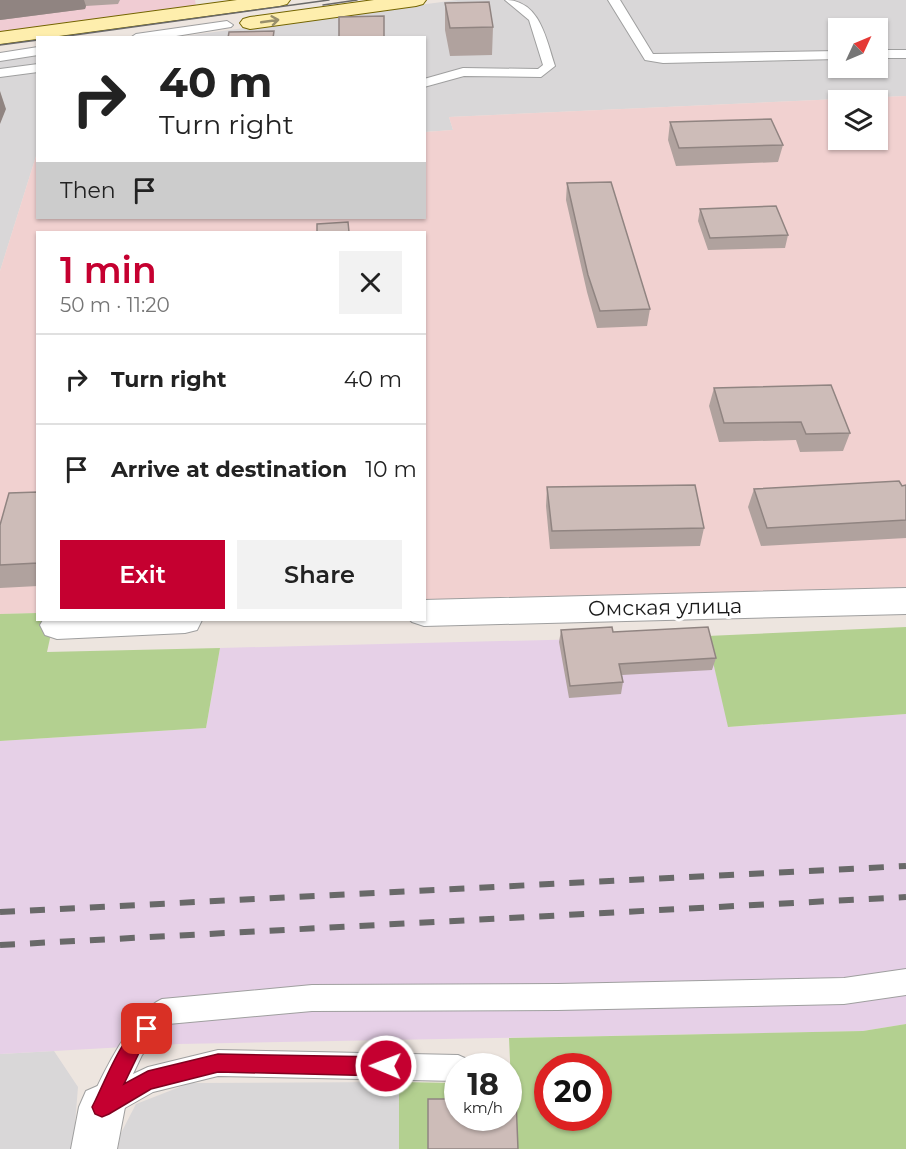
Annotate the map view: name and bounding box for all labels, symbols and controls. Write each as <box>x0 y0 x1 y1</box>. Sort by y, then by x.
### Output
one-way arrow <box>260 15 280 26</box>
north arrow <box>828 18 888 78</box>
map controls <box>828 18 888 150</box>
text: 40 m <box>159 56 272 108</box>
icon: right <box>60 60 138 138</box>
button: layers <box>828 90 888 150</box>
text: Turn right <box>159 108 294 141</box>
icon: arrive <box>128 174 161 207</box>
text: Then <box>60 177 116 204</box>
text: 1 min <box>60 248 157 292</box>
button: close <box>339 251 402 314</box>
text: 50 m · 11:20 <box>60 293 170 317</box>
icon: right <box>60 363 93 396</box>
text: Turn right <box>111 366 226 393</box>
text: 40 m <box>344 366 402 393</box>
icon: arrive <box>60 453 93 486</box>
text: Arrive at destination <box>111 456 347 483</box>
text: 10 m <box>365 456 417 483</box>
button: Exit <box>60 540 225 609</box>
button: Share <box>237 540 402 609</box>
street label: Омская улица <box>588 593 742 621</box>
pin <box>121 1003 172 1054</box>
icon: arrive <box>130 1012 163 1045</box>
position arrow <box>354 1034 418 1098</box>
speed limit sign: 20 <box>534 1053 612 1131</box>
text: 18 <box>467 1066 499 1103</box>
text: km/h <box>463 1098 503 1117</box>

